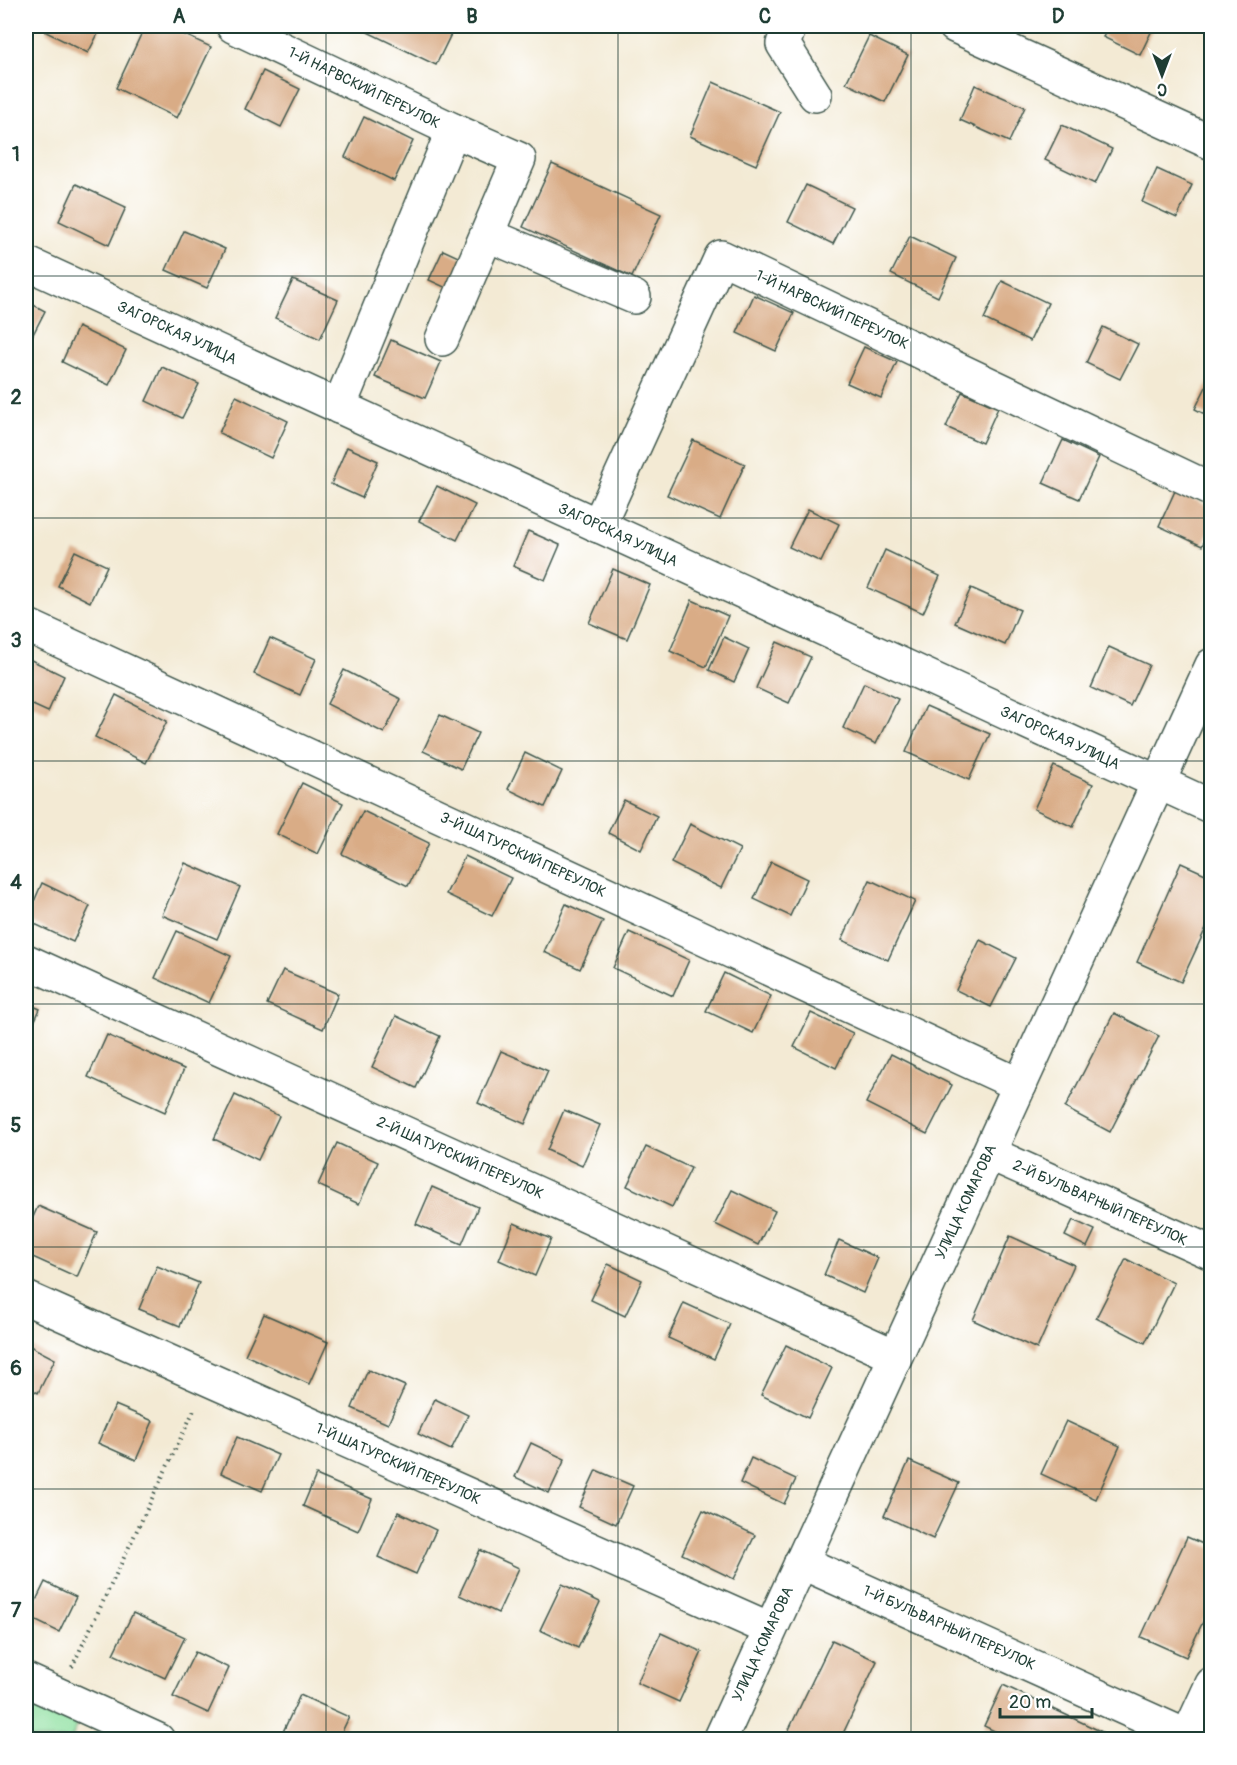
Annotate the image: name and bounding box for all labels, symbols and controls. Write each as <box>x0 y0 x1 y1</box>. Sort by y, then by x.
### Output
text: A <box>173 4 186 29</box>
text: B <box>466 4 478 29</box>
text: C <box>759 4 771 29</box>
text: D <box>1052 4 1065 29</box>
street label: 1-Й НАРВСКИЙ ПЕРЕУЛОК <box>285 43 443 133</box>
north arrow <box>1132 45 1192 105</box>
text: С <box>1157 79 1167 99</box>
text: 1 <box>12 142 20 167</box>
street label: 1-Й НАРВСКИЙ ПЕРЕУЛОК <box>752 266 912 354</box>
street label: ЗАГОРСКАЯ УЛИЦА <box>114 297 240 369</box>
text: 2 <box>10 385 22 410</box>
street label: ЗАГОРСКАЯ УЛИЦА <box>555 499 681 571</box>
text: 3 <box>10 628 22 653</box>
street label: ЗАГОРСКАЯ УЛИЦА <box>997 702 1123 774</box>
street label: 3-Й ШАТУРСКИЙ ПЕРЕУЛОК <box>437 808 609 902</box>
text: 4 <box>10 870 22 895</box>
street label: 2-Й ШАТУРСКИЙ ПЕРЕУЛОК <box>373 1112 547 1204</box>
text: 5 <box>11 1113 22 1138</box>
street label: УЛИЦА КОМАРОВА <box>931 1141 1001 1262</box>
street label: 2-Й БУЛЬВАРНЫЙ ПЕРЕУЛОК <box>1010 1156 1190 1250</box>
text: 6 <box>10 1356 22 1381</box>
street label: 1-Й ШАТУРСКИЙ ПЕРЕУЛОК <box>313 1419 483 1509</box>
street label: 1-Й БУЛЬВАРНЫЙ ПЕРЕУЛОК <box>860 1581 1038 1675</box>
street label: УЛИЦА КОМАРОВА <box>728 1583 798 1704</box>
text: 7 <box>11 1598 22 1623</box>
scale bar <box>1000 1681 1092 1719</box>
text: 20 m <box>1009 1691 1051 1714</box>

